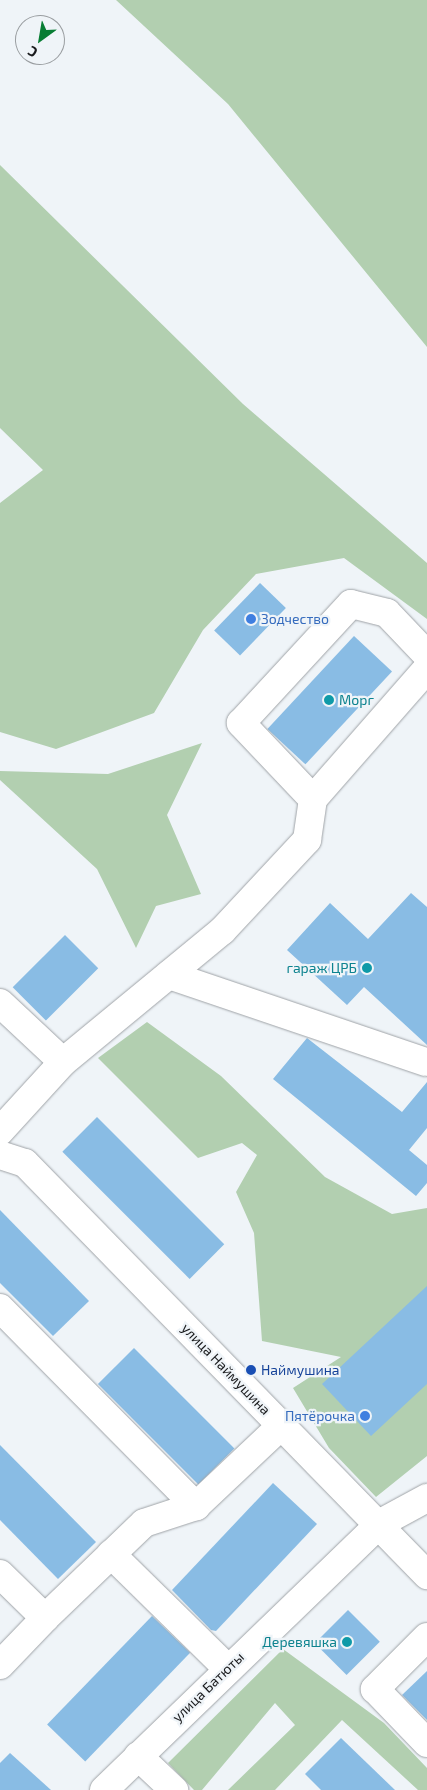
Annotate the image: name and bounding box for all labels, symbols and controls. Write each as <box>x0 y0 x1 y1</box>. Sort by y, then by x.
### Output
north arrow <box>15 15 65 65</box>
text: С <box>24 43 40 62</box>
place label: Зодчество <box>261 611 329 627</box>
marker: Зодчество <box>245 613 257 625</box>
place label: Морг <box>339 692 374 708</box>
marker: Морг <box>323 694 335 706</box>
place label: гараж ЦРБ <box>286 960 357 976</box>
marker: гараж ЦРБ <box>361 962 373 974</box>
street label: улица Наймушина <box>178 1320 274 1418</box>
place label: Наймушина <box>261 1362 340 1378</box>
marker: Наймушина <box>245 1364 257 1376</box>
place label: Пятёрочка <box>285 1408 355 1424</box>
marker: Пятёрочка <box>359 1410 371 1422</box>
place label: Деревяшка <box>262 1634 337 1650</box>
marker: Деревяшка <box>341 1636 353 1648</box>
street label: улица Батюты <box>169 1649 247 1725</box>

